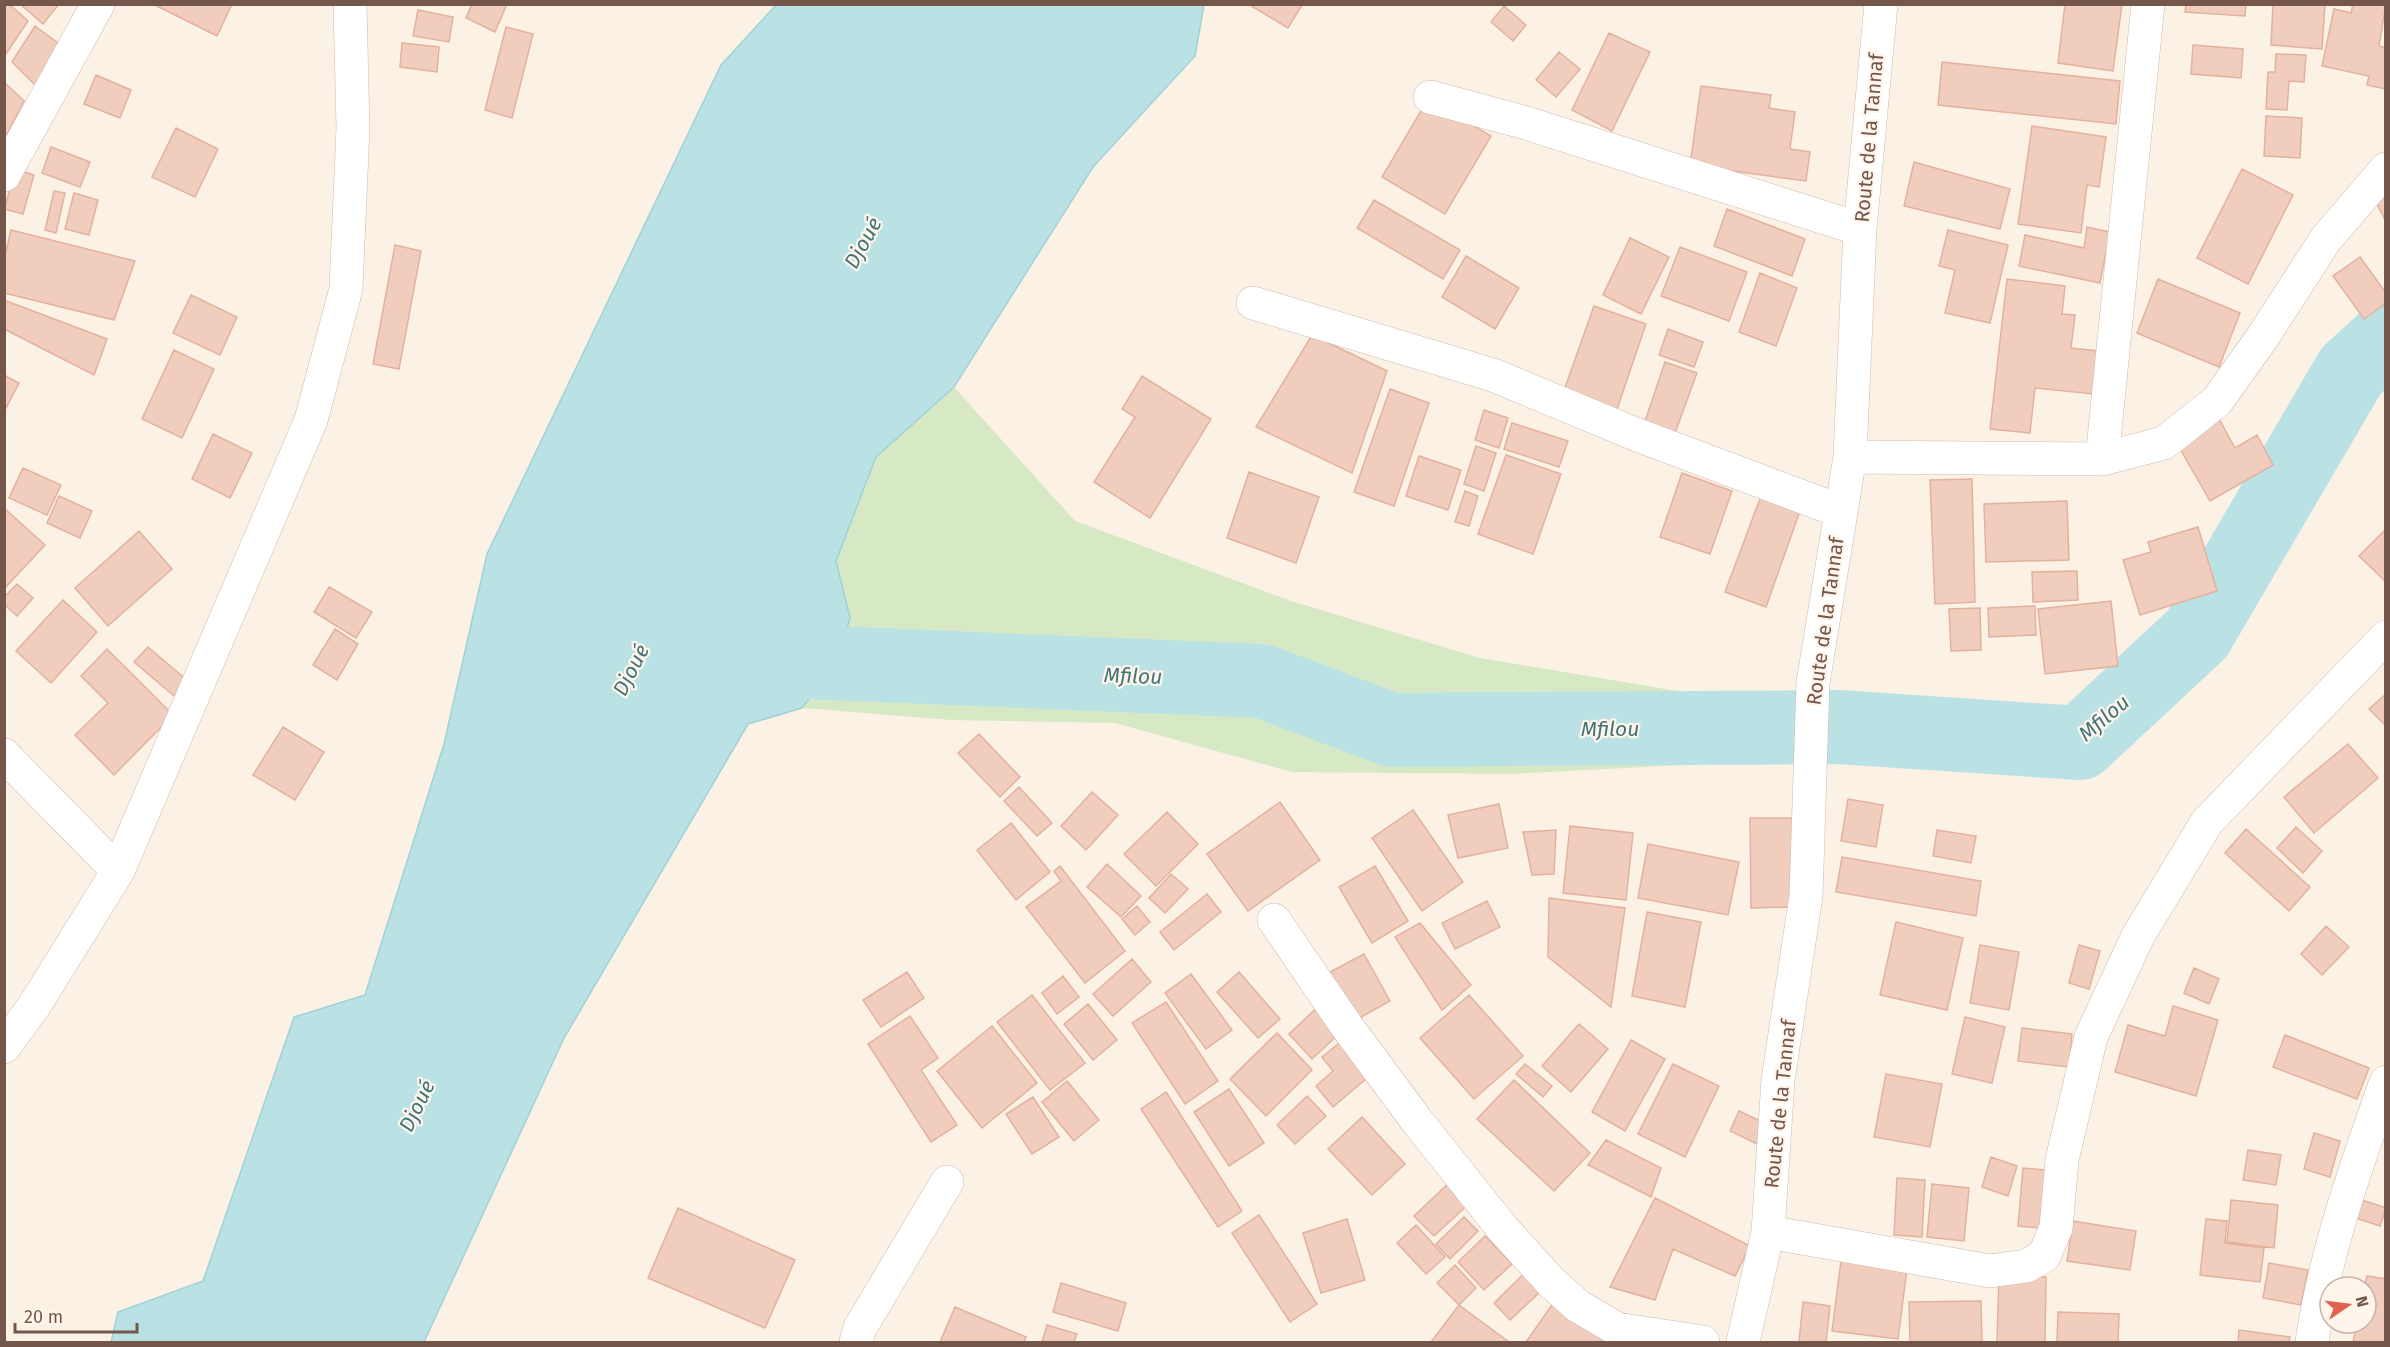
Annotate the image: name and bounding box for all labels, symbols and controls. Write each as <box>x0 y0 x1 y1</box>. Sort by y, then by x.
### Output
street label: Route de la Tannaf <box>1850 51 1888 224</box>
water label: Djoué <box>838 213 888 273</box>
street label: Route de la Tannaf <box>1801 534 1849 707</box>
water label: Djoué <box>607 640 655 700</box>
water label: Mfilou <box>1103 662 1163 690</box>
water label: Mfilou <box>2073 689 2135 747</box>
water label: Mfilou <box>1581 716 1639 742</box>
street label: Route de la Tannaf <box>1759 1017 1801 1190</box>
water label: Djoué <box>393 1076 441 1136</box>
north arrow <box>2318 1275 2378 1335</box>
text: N <box>2352 1294 2373 1309</box>
scale bar <box>15 1296 136 1334</box>
text: 20 m <box>24 1306 63 1328</box>

